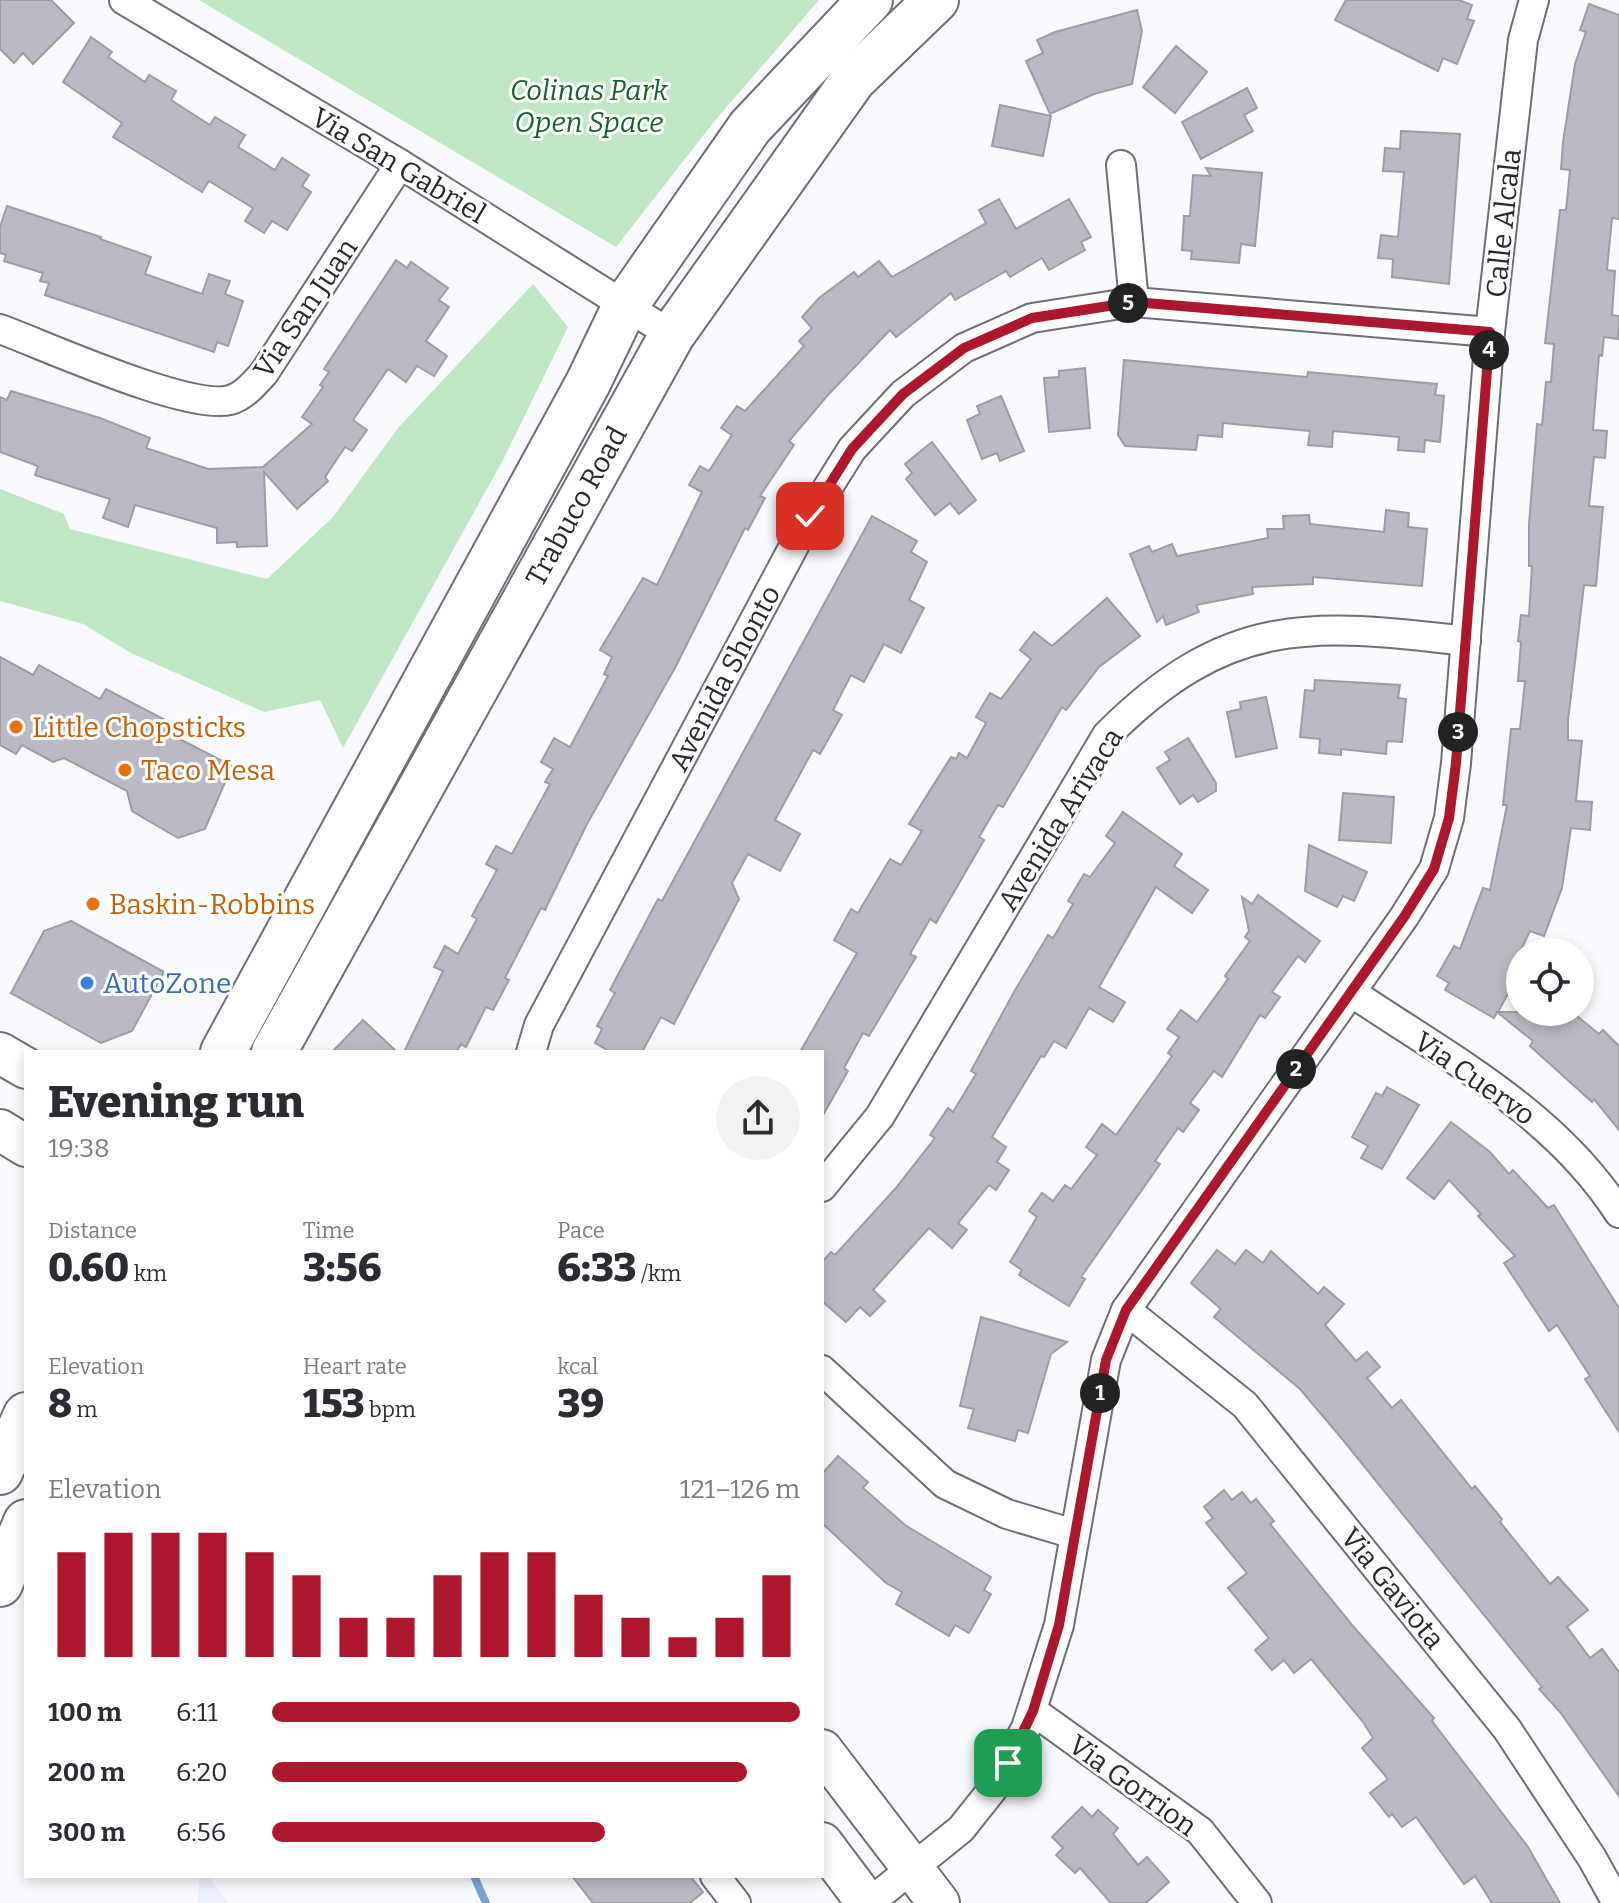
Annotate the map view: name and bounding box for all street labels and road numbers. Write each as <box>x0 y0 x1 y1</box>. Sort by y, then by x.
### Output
street label: Via San Gabriel <box>306 100 492 230</box>
street label: Calle Alcala <box>1479 147 1528 299</box>
street label: Via San Juan <box>247 232 364 384</box>
street label: Trabuco Road <box>519 421 634 592</box>
street label: Avenida Shonto <box>662 580 787 777</box>
street label: Avenida Arivaca <box>991 722 1130 917</box>
street label: Via Cuervo <box>1408 1025 1541 1132</box>
street label: Via Gaviota <box>1334 1521 1451 1655</box>
street label: Via Gorrion <box>1062 1728 1203 1843</box>

